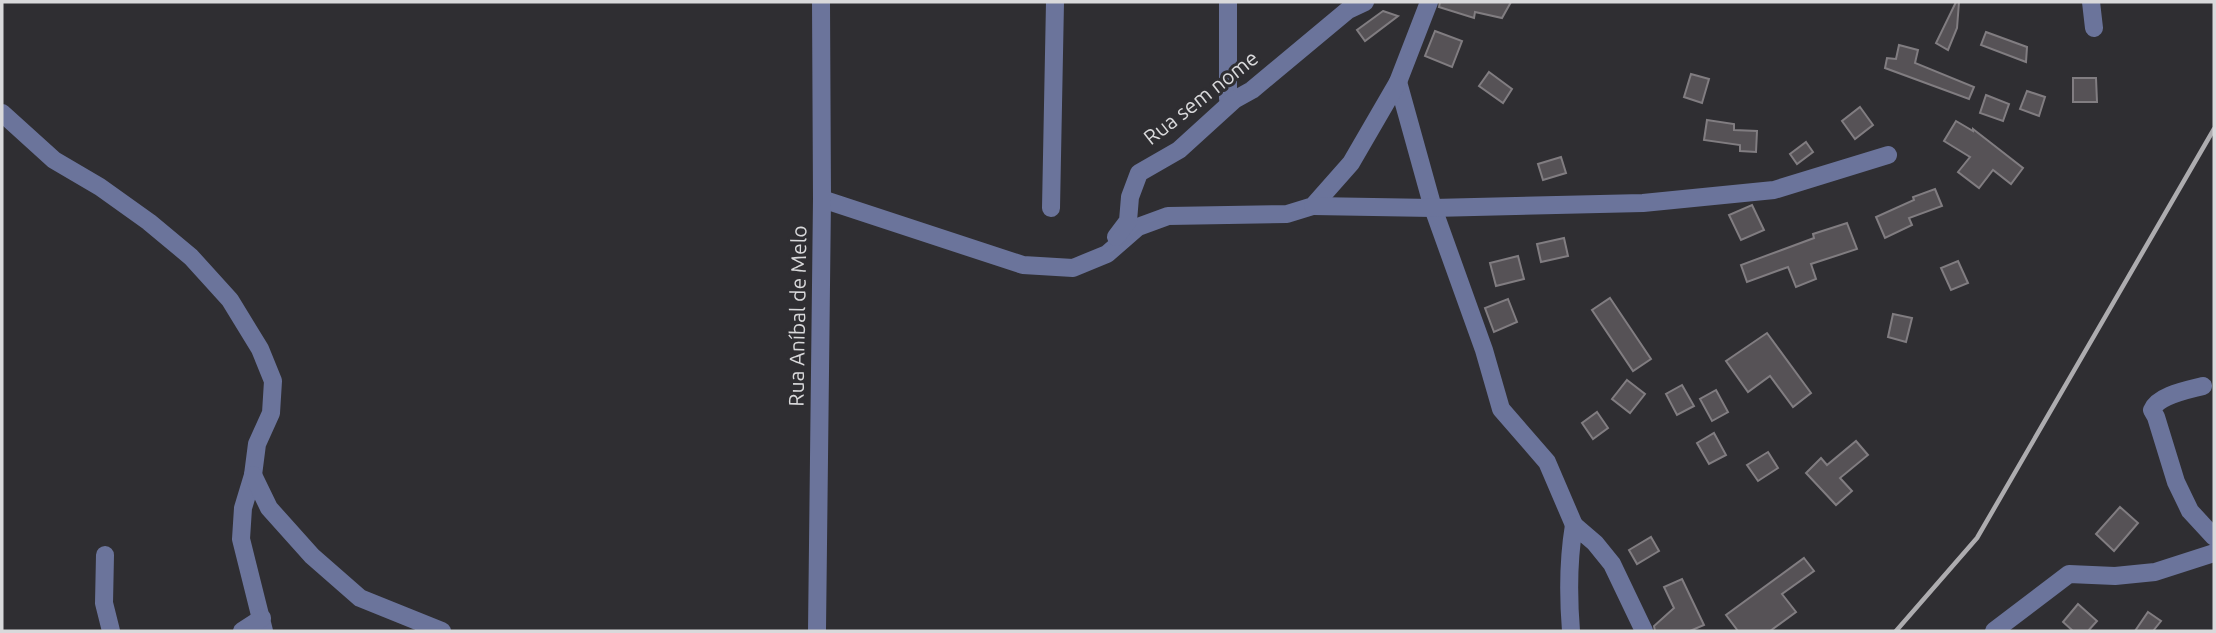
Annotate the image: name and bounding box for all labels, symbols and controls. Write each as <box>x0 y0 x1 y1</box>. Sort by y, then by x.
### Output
street label: Rua sem nome <box>1139 45 1262 149</box>
street label: Rua Aníbal de Melo <box>783 225 811 407</box>

